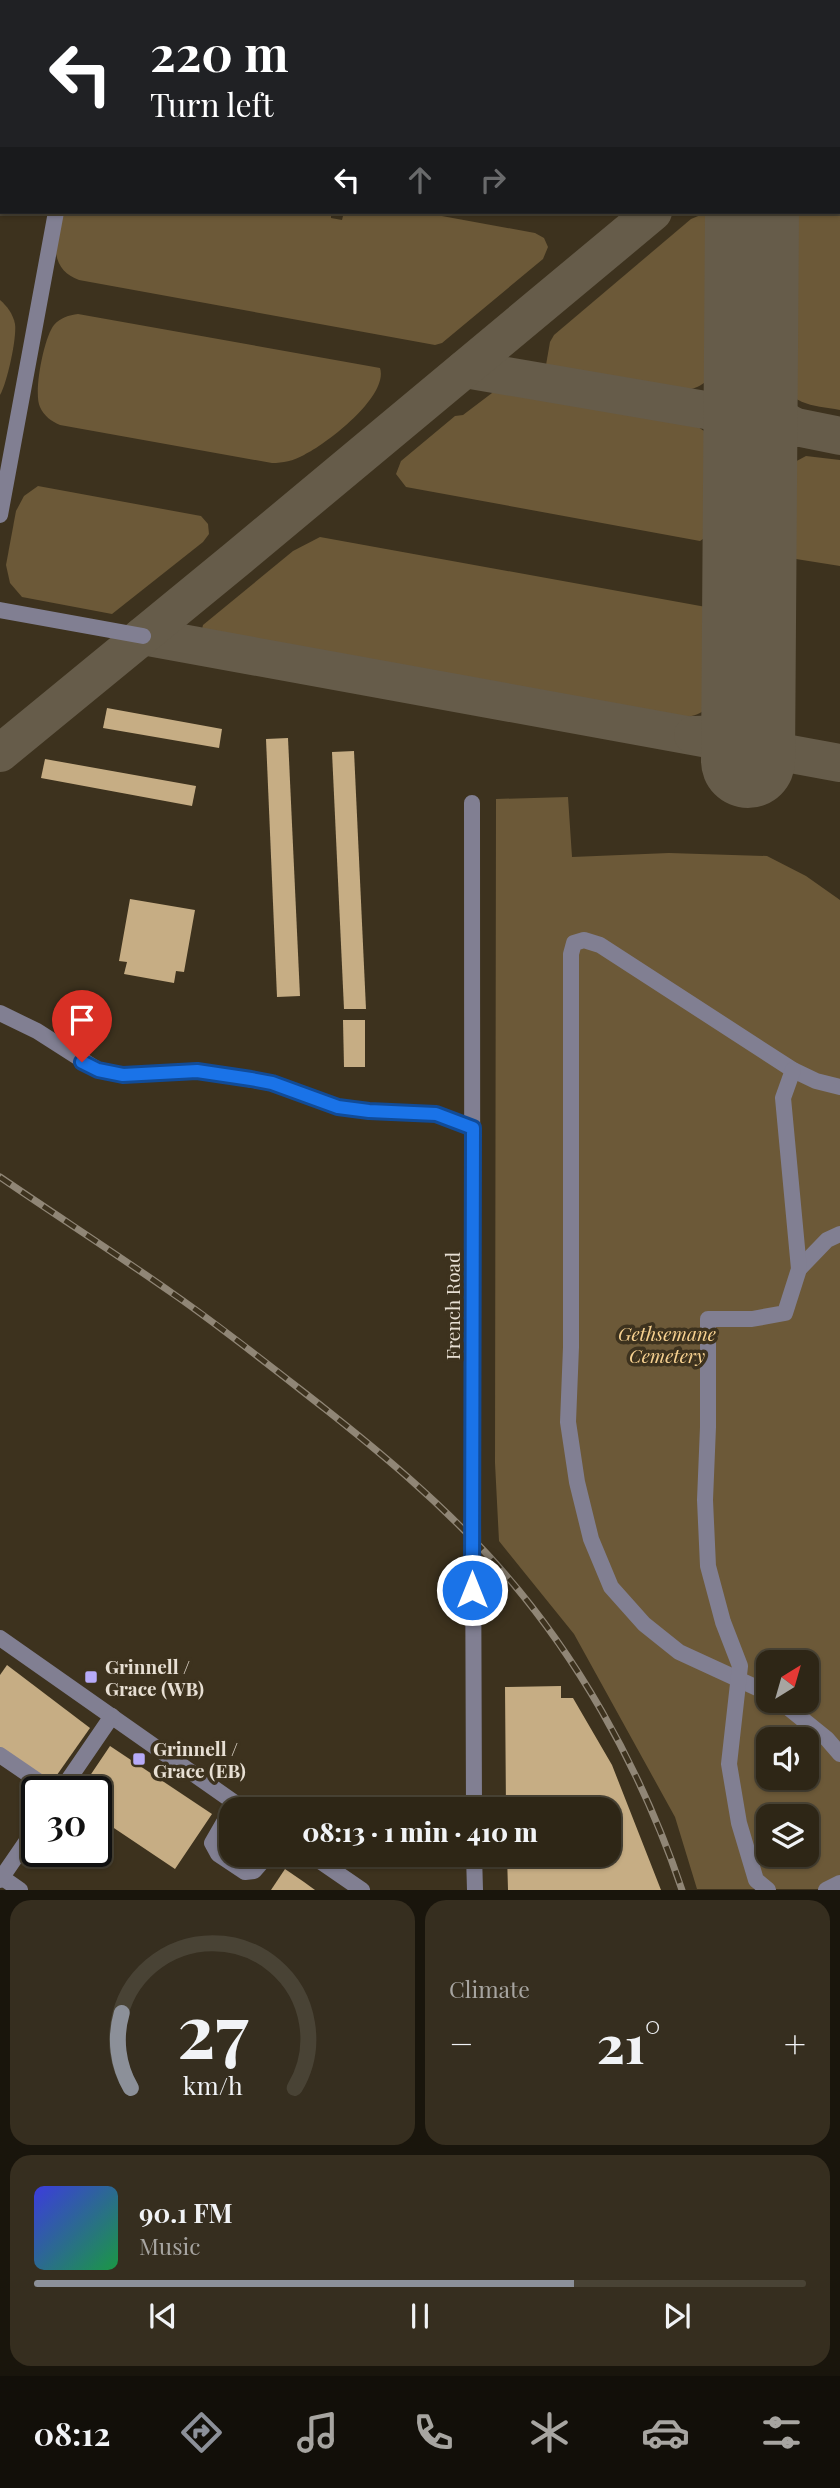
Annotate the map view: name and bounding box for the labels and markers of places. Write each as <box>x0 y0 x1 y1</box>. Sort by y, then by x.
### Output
pin <box>52 990 112 1062</box>
place label: Grinnell / Grace (WB) <box>105 1653 204 1701</box>
marker: Grinnell / Grace (WB) <box>83 1669 99 1685</box>
place label: Grinnell / Grace (EB) <box>153 1735 246 1783</box>
marker: Grinnell / Grace (EB) <box>131 1751 147 1767</box>

